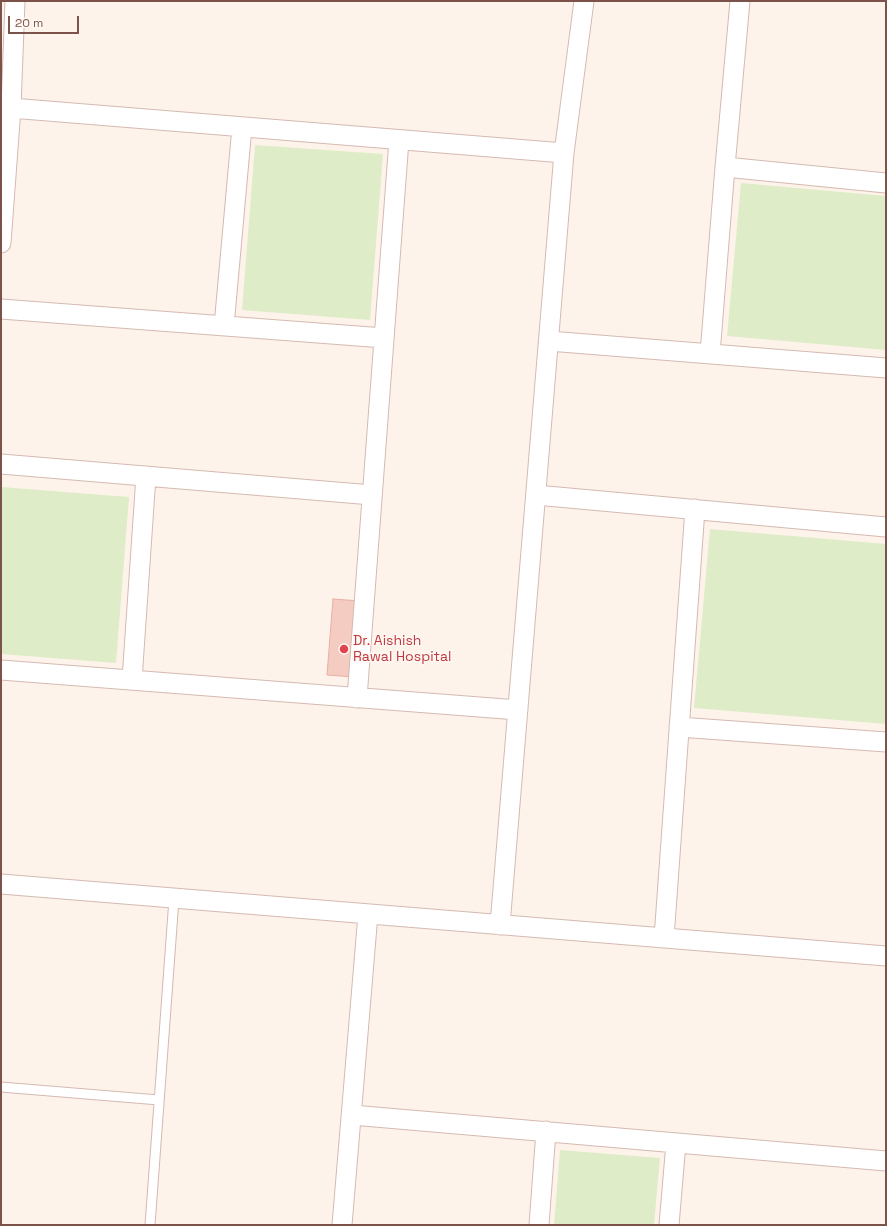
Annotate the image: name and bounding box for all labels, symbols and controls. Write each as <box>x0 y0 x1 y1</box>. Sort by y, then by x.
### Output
scale bar <box>10 8 81 34</box>
text: 20 m <box>15 15 43 31</box>
place label: Dr. Aishish Rawal Hospital <box>353 633 451 666</box>
marker: Dr. Aishish Rawal Hospital <box>338 643 350 655</box>

